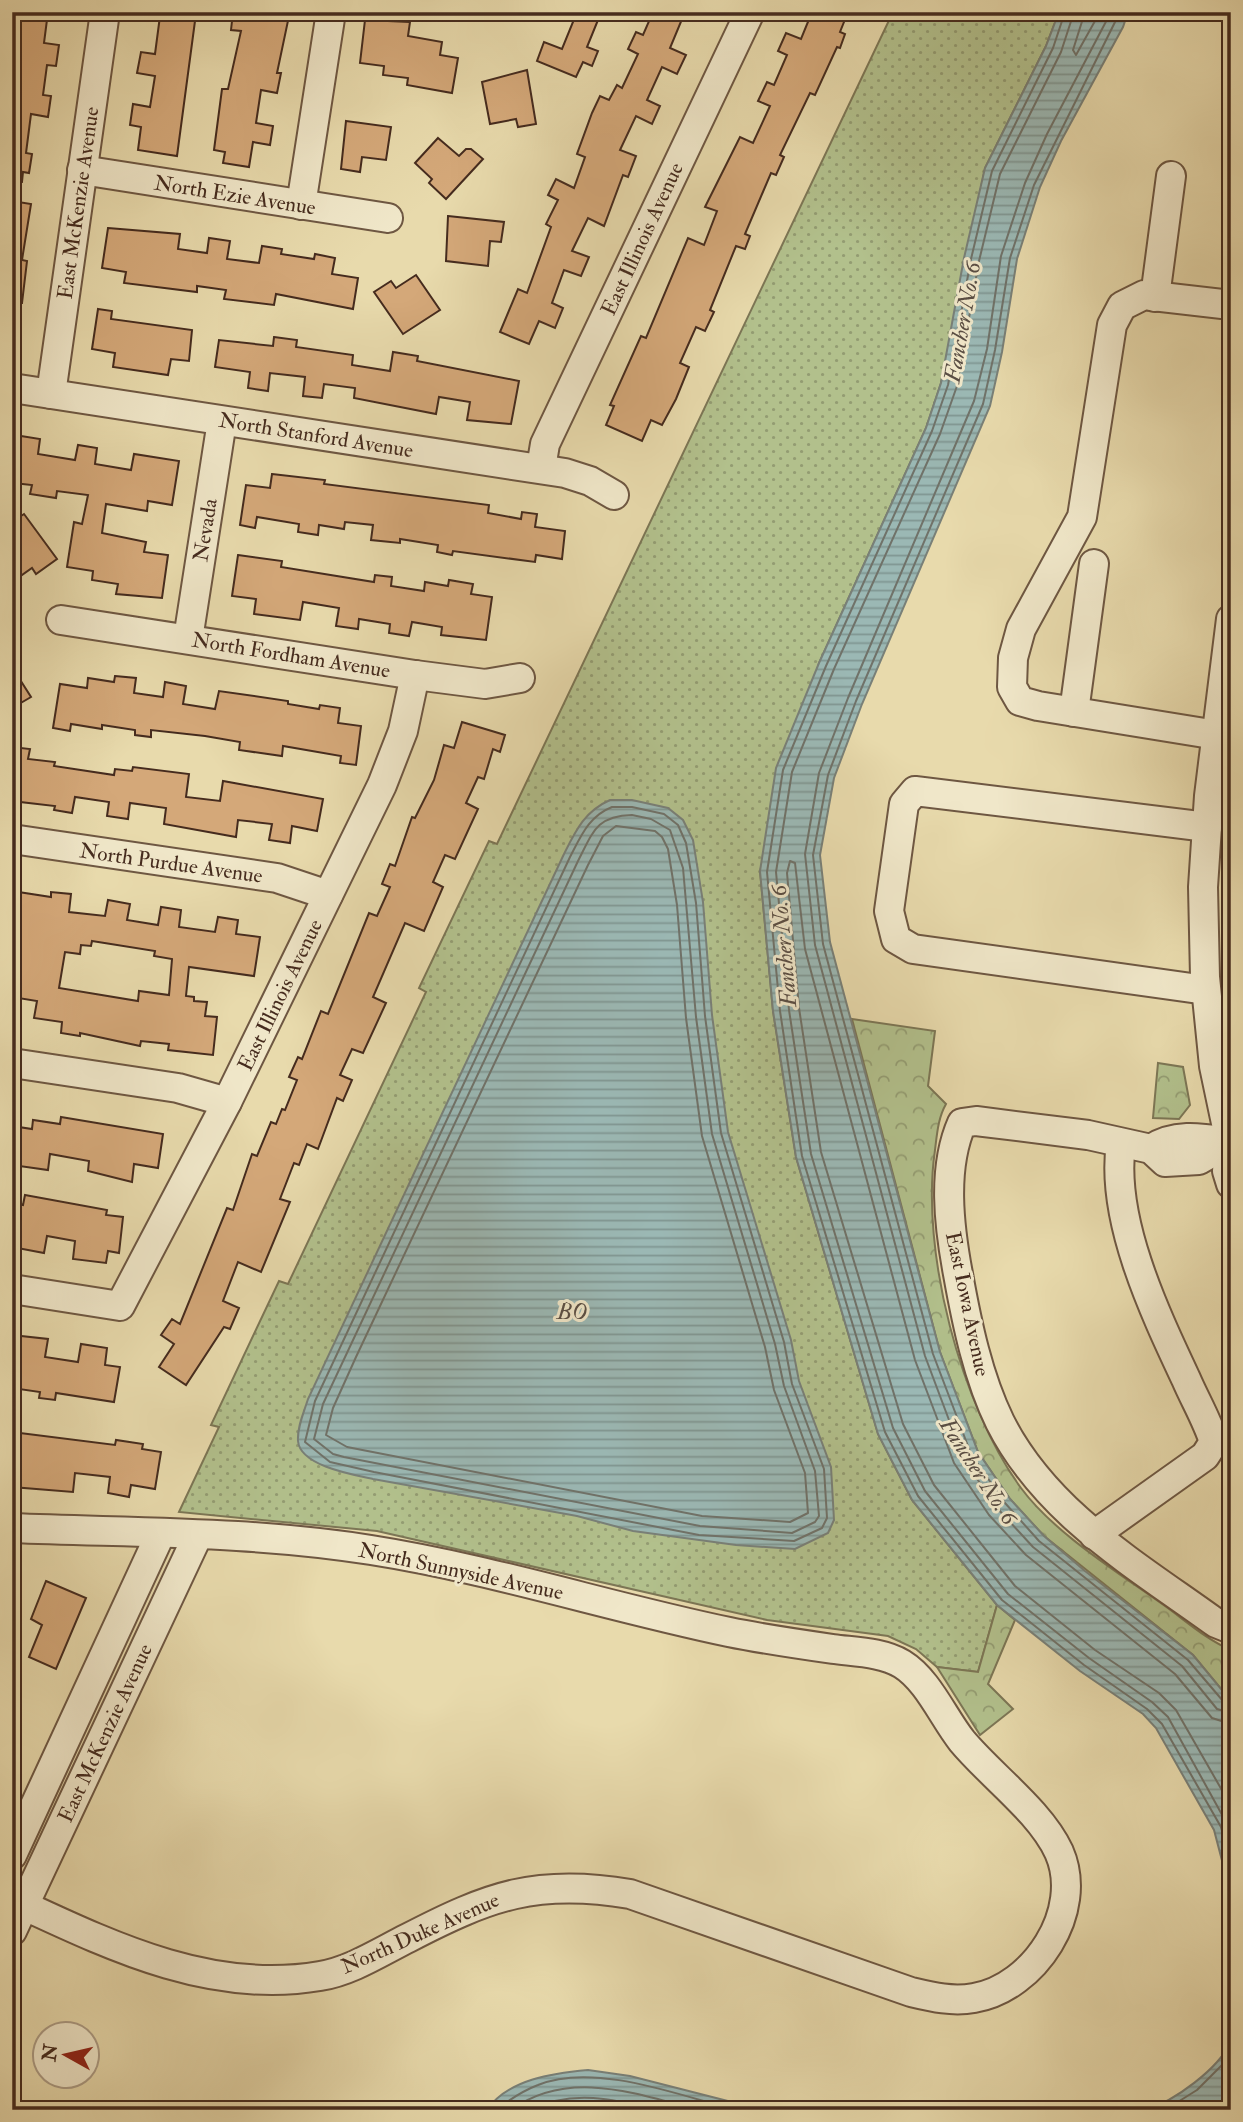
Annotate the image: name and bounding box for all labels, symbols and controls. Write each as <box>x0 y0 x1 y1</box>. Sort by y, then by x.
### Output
street label: East McKenzie Avenue <box>52 105 105 301</box>
street label: East Illinois Avenue <box>595 158 690 320</box>
street label: North Ezie Avenue <box>152 169 318 222</box>
water label: Fancher No. 6 <box>937 258 988 386</box>
street label: North Stanford Avenue <box>217 407 415 464</box>
street label: Nevada <box>187 496 224 564</box>
street label: North Fordham Avenue <box>190 626 392 685</box>
street label: North Purdue Avenue <box>78 837 264 890</box>
water label: Fancher No. 6 <box>764 882 803 1009</box>
street label: East Illinois Avenue <box>232 915 329 1076</box>
street label: East Iowa Avenue <box>939 1229 996 1379</box>
water label: BO <box>556 1297 587 1326</box>
water label: Fancher No. 6 <box>933 1411 1025 1532</box>
street label: North Sunnyside Avenue <box>356 1537 566 1606</box>
street label: East McKenzie Avenue <box>52 1639 159 1827</box>
street label: North Duke Avenue <box>337 1886 504 1980</box>
north arrow <box>32 2021 102 2090</box>
text: N <box>37 2042 63 2064</box>

